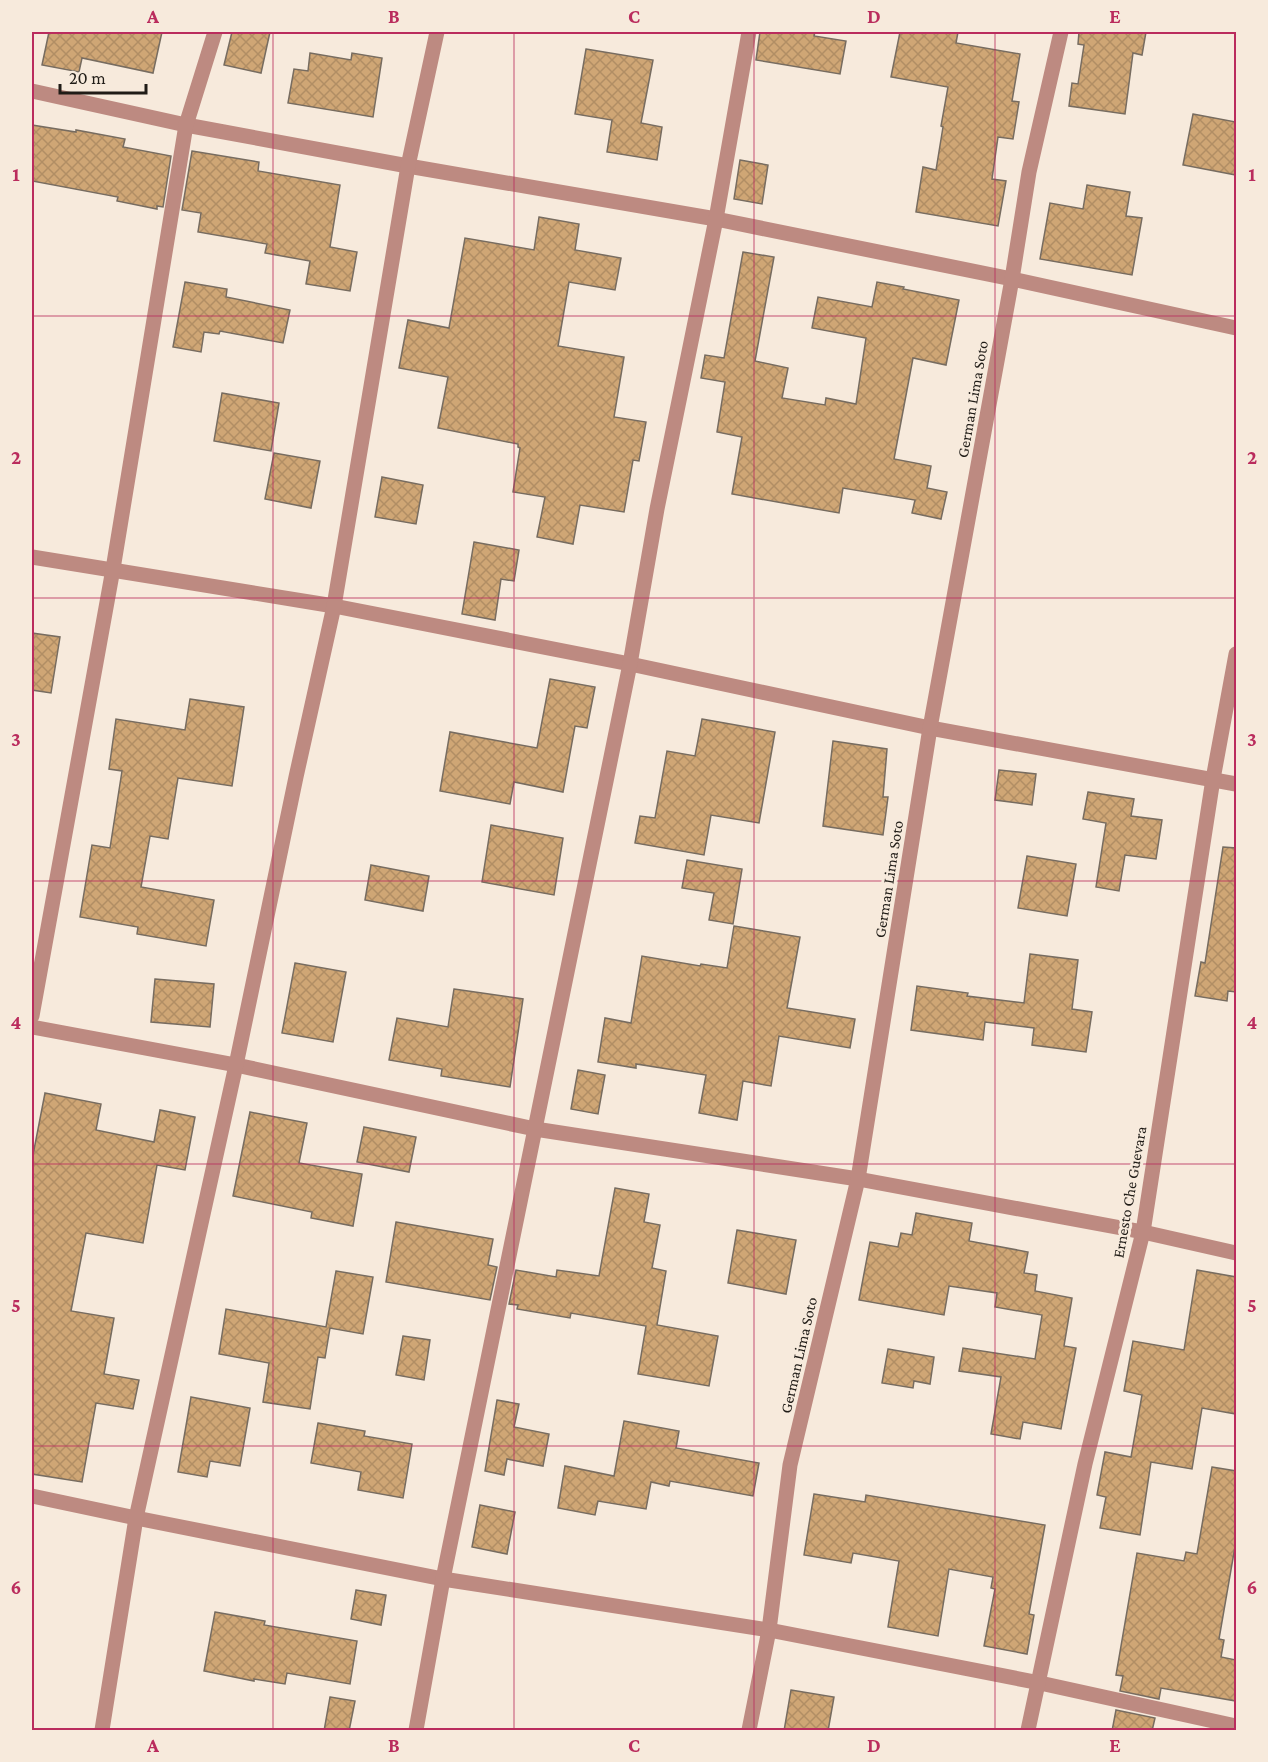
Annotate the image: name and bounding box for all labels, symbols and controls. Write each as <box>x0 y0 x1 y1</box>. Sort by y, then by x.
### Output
text: A <box>146 5 160 27</box>
text: B <box>388 5 400 27</box>
text: C <box>628 5 640 27</box>
text: D <box>867 5 881 27</box>
text: E <box>1109 5 1121 27</box>
scale bar <box>60 57 146 95</box>
text: 20 m <box>69 68 106 88</box>
text: 1 <box>12 163 20 185</box>
text: 1 <box>1248 163 1256 185</box>
street label: German Lima Soto <box>954 339 991 459</box>
text: 2 <box>11 446 21 468</box>
text: 2 <box>1247 446 1257 468</box>
text: 3 <box>11 728 21 750</box>
text: 3 <box>1247 728 1257 750</box>
street label: German Lima Soto <box>871 819 906 939</box>
text: 4 <box>11 1011 22 1033</box>
text: 4 <box>1247 1011 1258 1033</box>
street label: Ernesto Che Guevara <box>1110 1124 1150 1259</box>
text: 5 <box>11 1294 21 1316</box>
text: 5 <box>1247 1294 1257 1316</box>
street label: German Lima Soto <box>777 1295 820 1415</box>
text: 6 <box>11 1576 21 1598</box>
text: 6 <box>1247 1576 1257 1598</box>
text: A <box>146 1734 160 1756</box>
text: B <box>388 1734 400 1756</box>
text: C <box>628 1734 640 1756</box>
text: D <box>867 1734 881 1756</box>
text: E <box>1109 1734 1121 1756</box>

